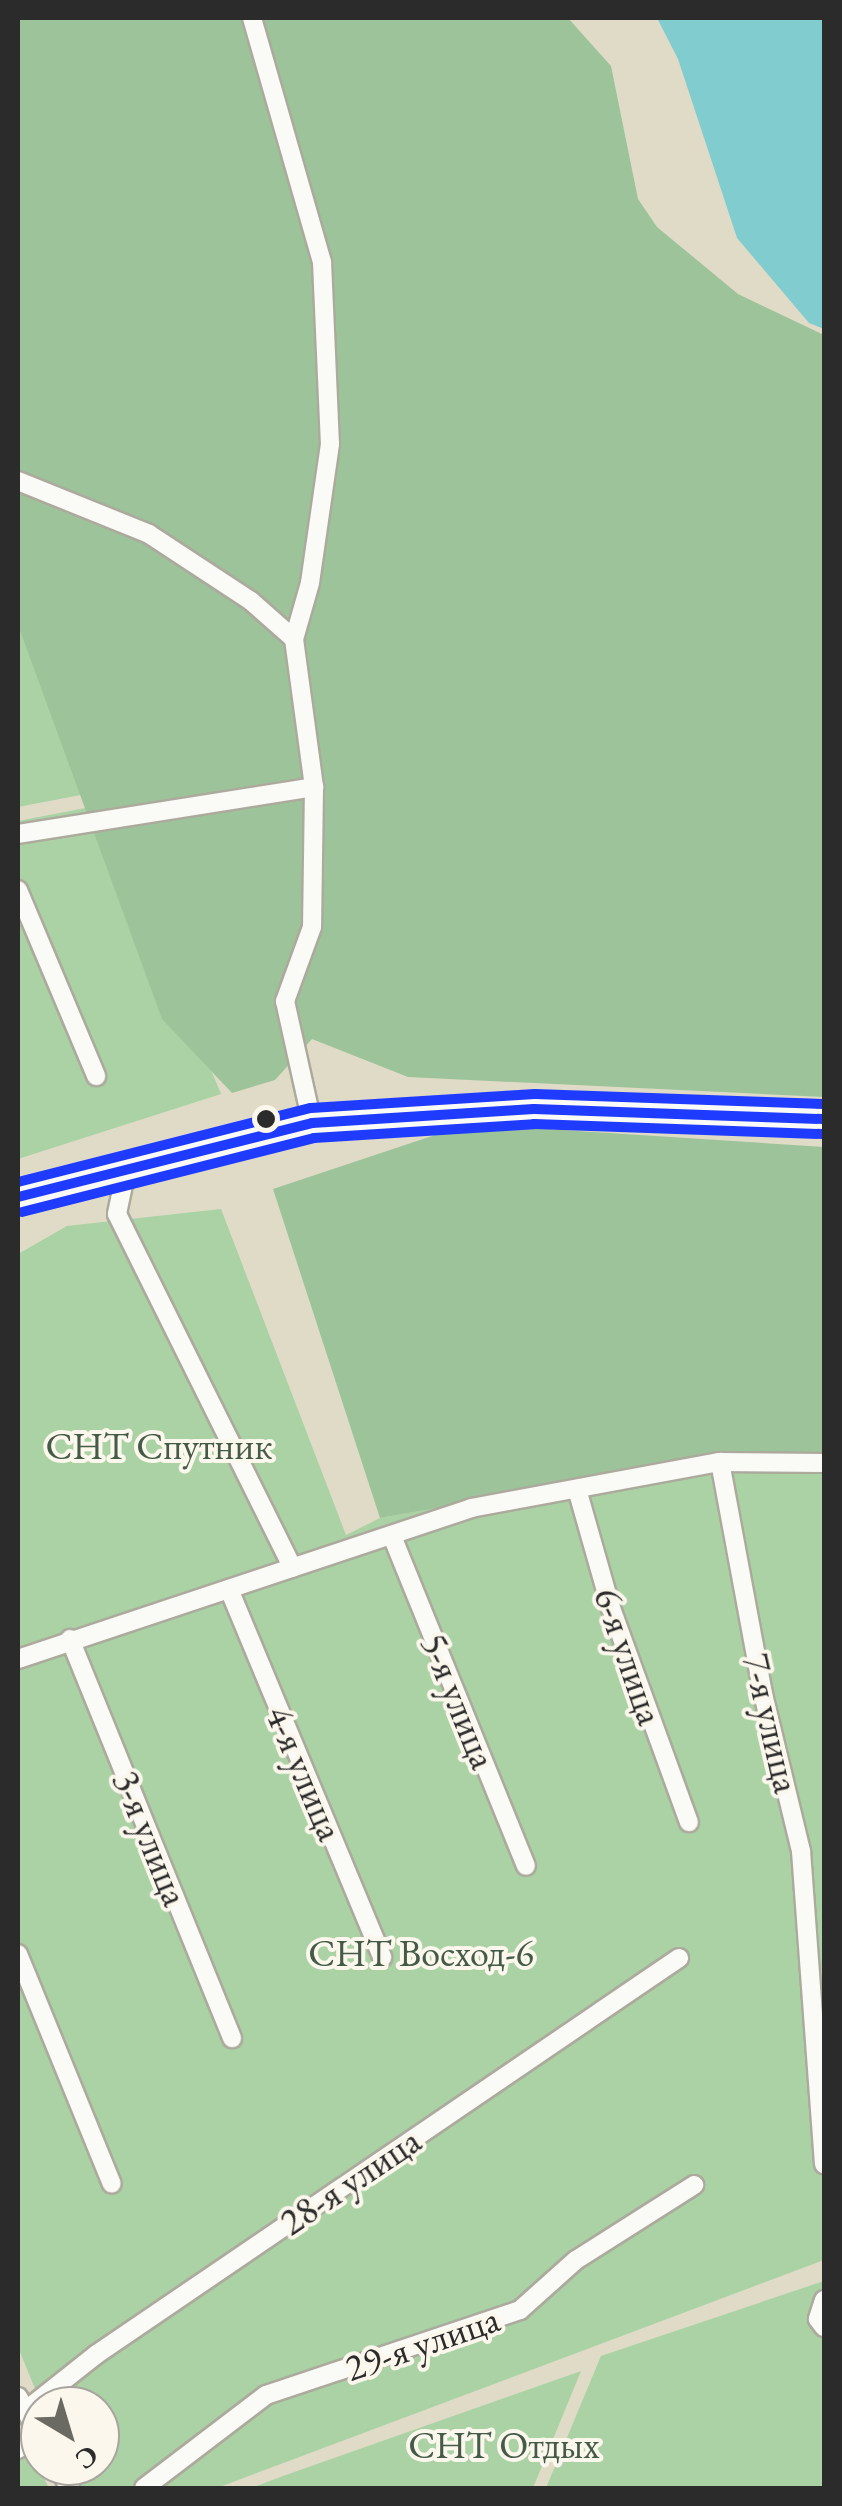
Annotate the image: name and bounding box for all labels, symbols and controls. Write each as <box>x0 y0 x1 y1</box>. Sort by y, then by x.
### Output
unlabelled marker <box>256 1109 276 1129</box>
park label: СНТ Спутник <box>45 1423 273 1469</box>
street label: 6-я улица <box>584 1581 674 1731</box>
street label: 5-я улица <box>411 1627 507 1775</box>
street label: 7-я улица <box>734 1649 810 1797</box>
street label: 4-я улица <box>256 1699 354 1847</box>
street label: 3-я улица <box>103 1764 199 1912</box>
park label: СНТ Восход-6 <box>308 1930 534 1976</box>
street label: 28-я улица <box>271 2117 429 2245</box>
street label: 29-я улица <box>339 2295 505 2391</box>
north arrow <box>20 2386 120 2486</box>
park label: СНТ Отдых <box>408 2422 600 2468</box>
text: С <box>68 2438 106 2478</box>

